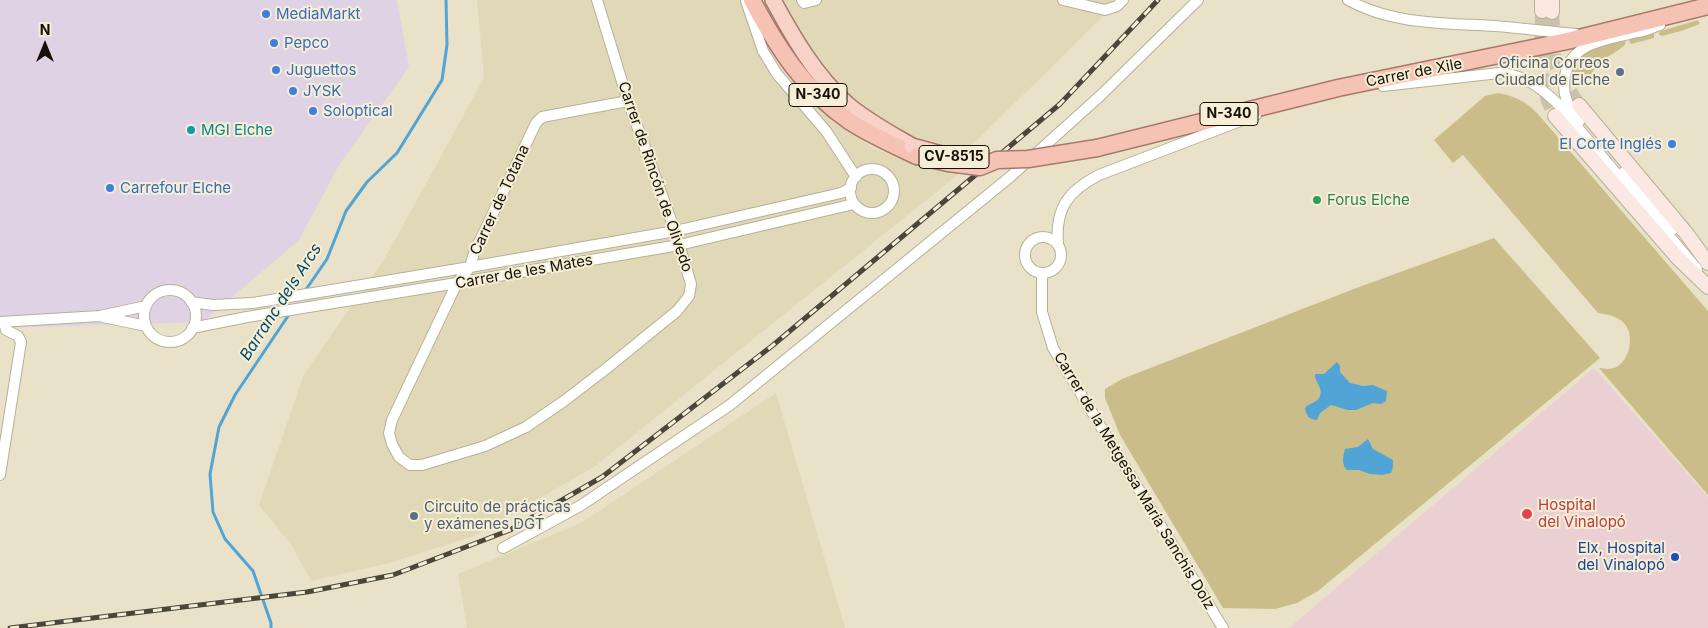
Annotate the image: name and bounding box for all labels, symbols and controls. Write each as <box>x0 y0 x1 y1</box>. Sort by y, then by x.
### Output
place label: MediaMarkt <box>276 5 361 23</box>
marker: MediaMarkt <box>260 8 272 20</box>
north arrow <box>20 20 70 70</box>
text: N <box>40 21 50 38</box>
place label: Pepco <box>284 34 329 52</box>
marker: Pepco <box>268 37 280 49</box>
place label: Oficina Correos Ciudad de Elche <box>1495 54 1610 89</box>
street label: Carrer de Xile <box>1364 55 1464 91</box>
place label: Juguettos <box>286 61 356 79</box>
marker: Juguettos <box>270 64 282 76</box>
marker: Oficina Correos Ciudad de Elche <box>1614 66 1626 78</box>
street label: Carrer de Rincón de Olivedo <box>614 79 696 275</box>
place label: JYSK <box>303 82 341 100</box>
road number: N-340 <box>789 84 847 106</box>
marker: JYSK <box>287 85 299 97</box>
place label: Soloptical <box>323 102 393 120</box>
road number: N-340 <box>1200 102 1258 126</box>
marker: Soloptical <box>307 105 319 117</box>
place label: MGI Elche <box>201 121 273 139</box>
marker: MGI Elche <box>185 124 197 136</box>
place label: El Corte Inglés <box>1559 135 1662 153</box>
marker: El Corte Inglés <box>1666 138 1678 150</box>
street label: Carrer de Totana <box>467 142 533 258</box>
road number: CV-8515 <box>919 146 989 168</box>
place label: Carrefour Elche <box>120 179 231 197</box>
marker: Carrefour Elche <box>104 182 116 194</box>
place label: Forus Elche <box>1327 191 1410 209</box>
marker: Forus Elche <box>1311 194 1323 206</box>
water label: Barranc dels Arcs <box>236 240 326 364</box>
street label: Carrer de les Mates <box>454 251 594 293</box>
street label: Carrer de la Metgessa María Sanchis Dolz <box>1050 349 1218 613</box>
place label: Hospital del Vinalopó <box>1538 496 1626 531</box>
place label: Circuito de prácticas y exámenes DGT <box>424 498 571 533</box>
marker: Hospital del Vinalopó <box>1520 507 1534 521</box>
marker: Circuito de prácticas y exámenes DGT <box>408 510 420 522</box>
place label: Elx, Hospital del Vinalopó <box>1577 539 1665 574</box>
marker: Elx, Hospital del Vinalopó <box>1669 551 1681 563</box>

